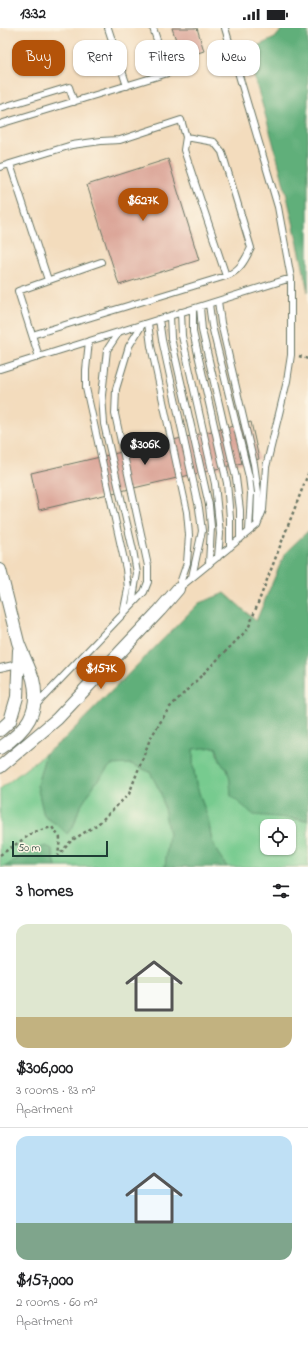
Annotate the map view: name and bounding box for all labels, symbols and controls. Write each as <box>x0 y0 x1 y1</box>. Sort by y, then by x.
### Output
text: 13:32 <box>20 3 46 25</box>
chip: Buy <box>12 40 65 76</box>
chip: Rent <box>73 40 127 76</box>
chip: Filters <box>135 40 199 76</box>
chip: New <box>207 40 260 76</box>
pin: $627K <box>115 188 171 222</box>
text: $627K <box>127 191 159 210</box>
pin: $306K <box>117 432 173 466</box>
text: $306K <box>130 435 160 454</box>
pin: $157K <box>73 656 129 690</box>
text: $157K <box>85 659 117 678</box>
map controls <box>260 819 296 855</box>
button: locate <box>260 819 296 855</box>
scale bar <box>12 839 108 858</box>
text: 50 m <box>18 840 40 856</box>
text: 3 homes <box>16 879 74 904</box>
icon: filters <box>270 880 292 902</box>
icon: home <box>118 950 190 1022</box>
text: $306,000 <box>16 1056 73 1081</box>
text: 3 rooms · 83 m² <box>16 1081 96 1100</box>
text: Apartment <box>16 1100 73 1119</box>
icon: home <box>118 1162 190 1234</box>
text: $157,000 <box>16 1268 73 1293</box>
text: 2 rooms · 60 m² <box>16 1293 98 1312</box>
text: Apartment <box>16 1312 73 1331</box>

